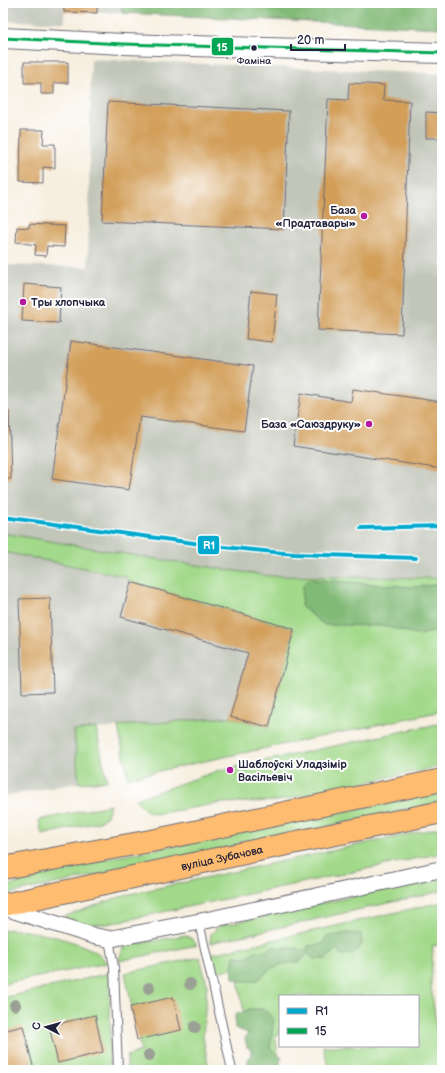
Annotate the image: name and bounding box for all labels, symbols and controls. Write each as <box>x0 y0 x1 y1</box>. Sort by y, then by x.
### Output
scale bar <box>291 26 345 52</box>
text: 20 m <box>297 33 324 48</box>
line badge: 15 <box>211 37 234 56</box>
text: 15 <box>217 41 228 54</box>
marker: Фаміна <box>249 43 259 53</box>
place label: Фаміна <box>237 55 271 67</box>
place label: База «Прадтавары» <box>275 204 357 230</box>
marker: База «Прадтавары» <box>359 211 369 221</box>
place label: Тры хлопчыка <box>31 296 106 309</box>
marker: Тры хлопчыка <box>18 297 28 307</box>
place label: База «Саюздруку» <box>261 418 361 431</box>
marker: База «Саюздруку» <box>364 419 374 429</box>
line badge: R1 <box>197 535 220 555</box>
text: R1 <box>203 539 215 552</box>
place label: Шаблоўскі Уладзімір Васільевіч <box>238 758 347 784</box>
marker: Шаблоўскі Уладзімір Васільевіч <box>225 765 235 775</box>
street label: вуліца Зубачова <box>180 843 265 873</box>
legend <box>279 995 419 1047</box>
text: R1 <box>315 1004 328 1019</box>
north arrow <box>26 1007 66 1047</box>
text: С <box>30 1021 43 1030</box>
text: 15 <box>315 1024 327 1039</box>

